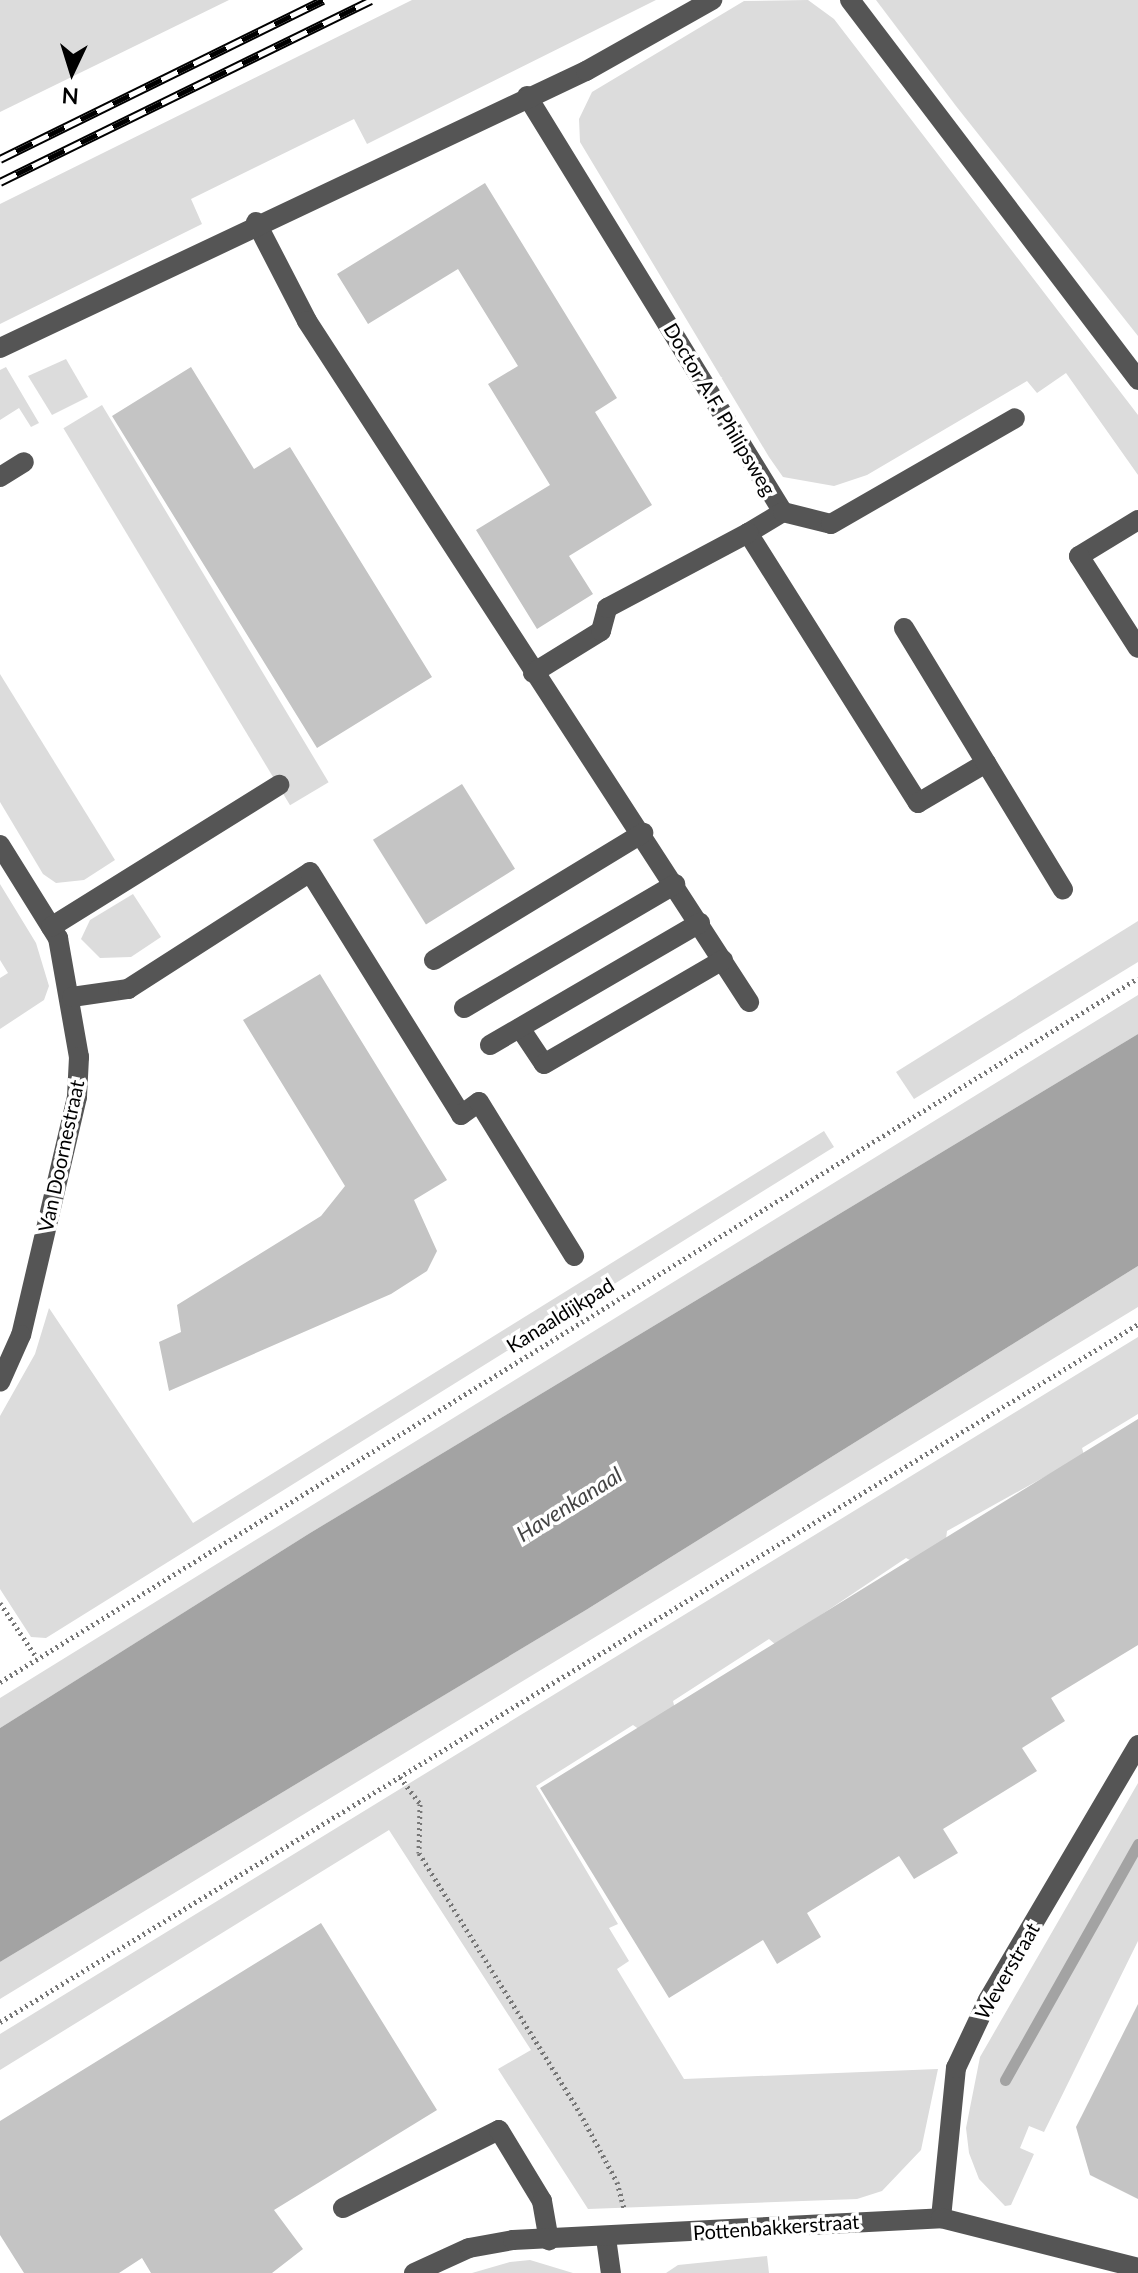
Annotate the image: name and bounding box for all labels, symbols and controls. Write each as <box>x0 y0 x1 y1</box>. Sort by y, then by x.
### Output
north arrow <box>32 32 112 112</box>
text: N <box>61 82 80 110</box>
street label: Doctor A.F. Philipsweg <box>659 318 781 500</box>
street label: Van Doornestraat <box>33 1078 89 1234</box>
street label: Kanaaldijkpad <box>502 1272 618 1358</box>
water label: Havenkanaal <box>511 1461 627 1547</box>
street label: Weverstraat <box>970 1918 1044 2024</box>
street label: Pottenbakkerstraat <box>692 2209 860 2245</box>

